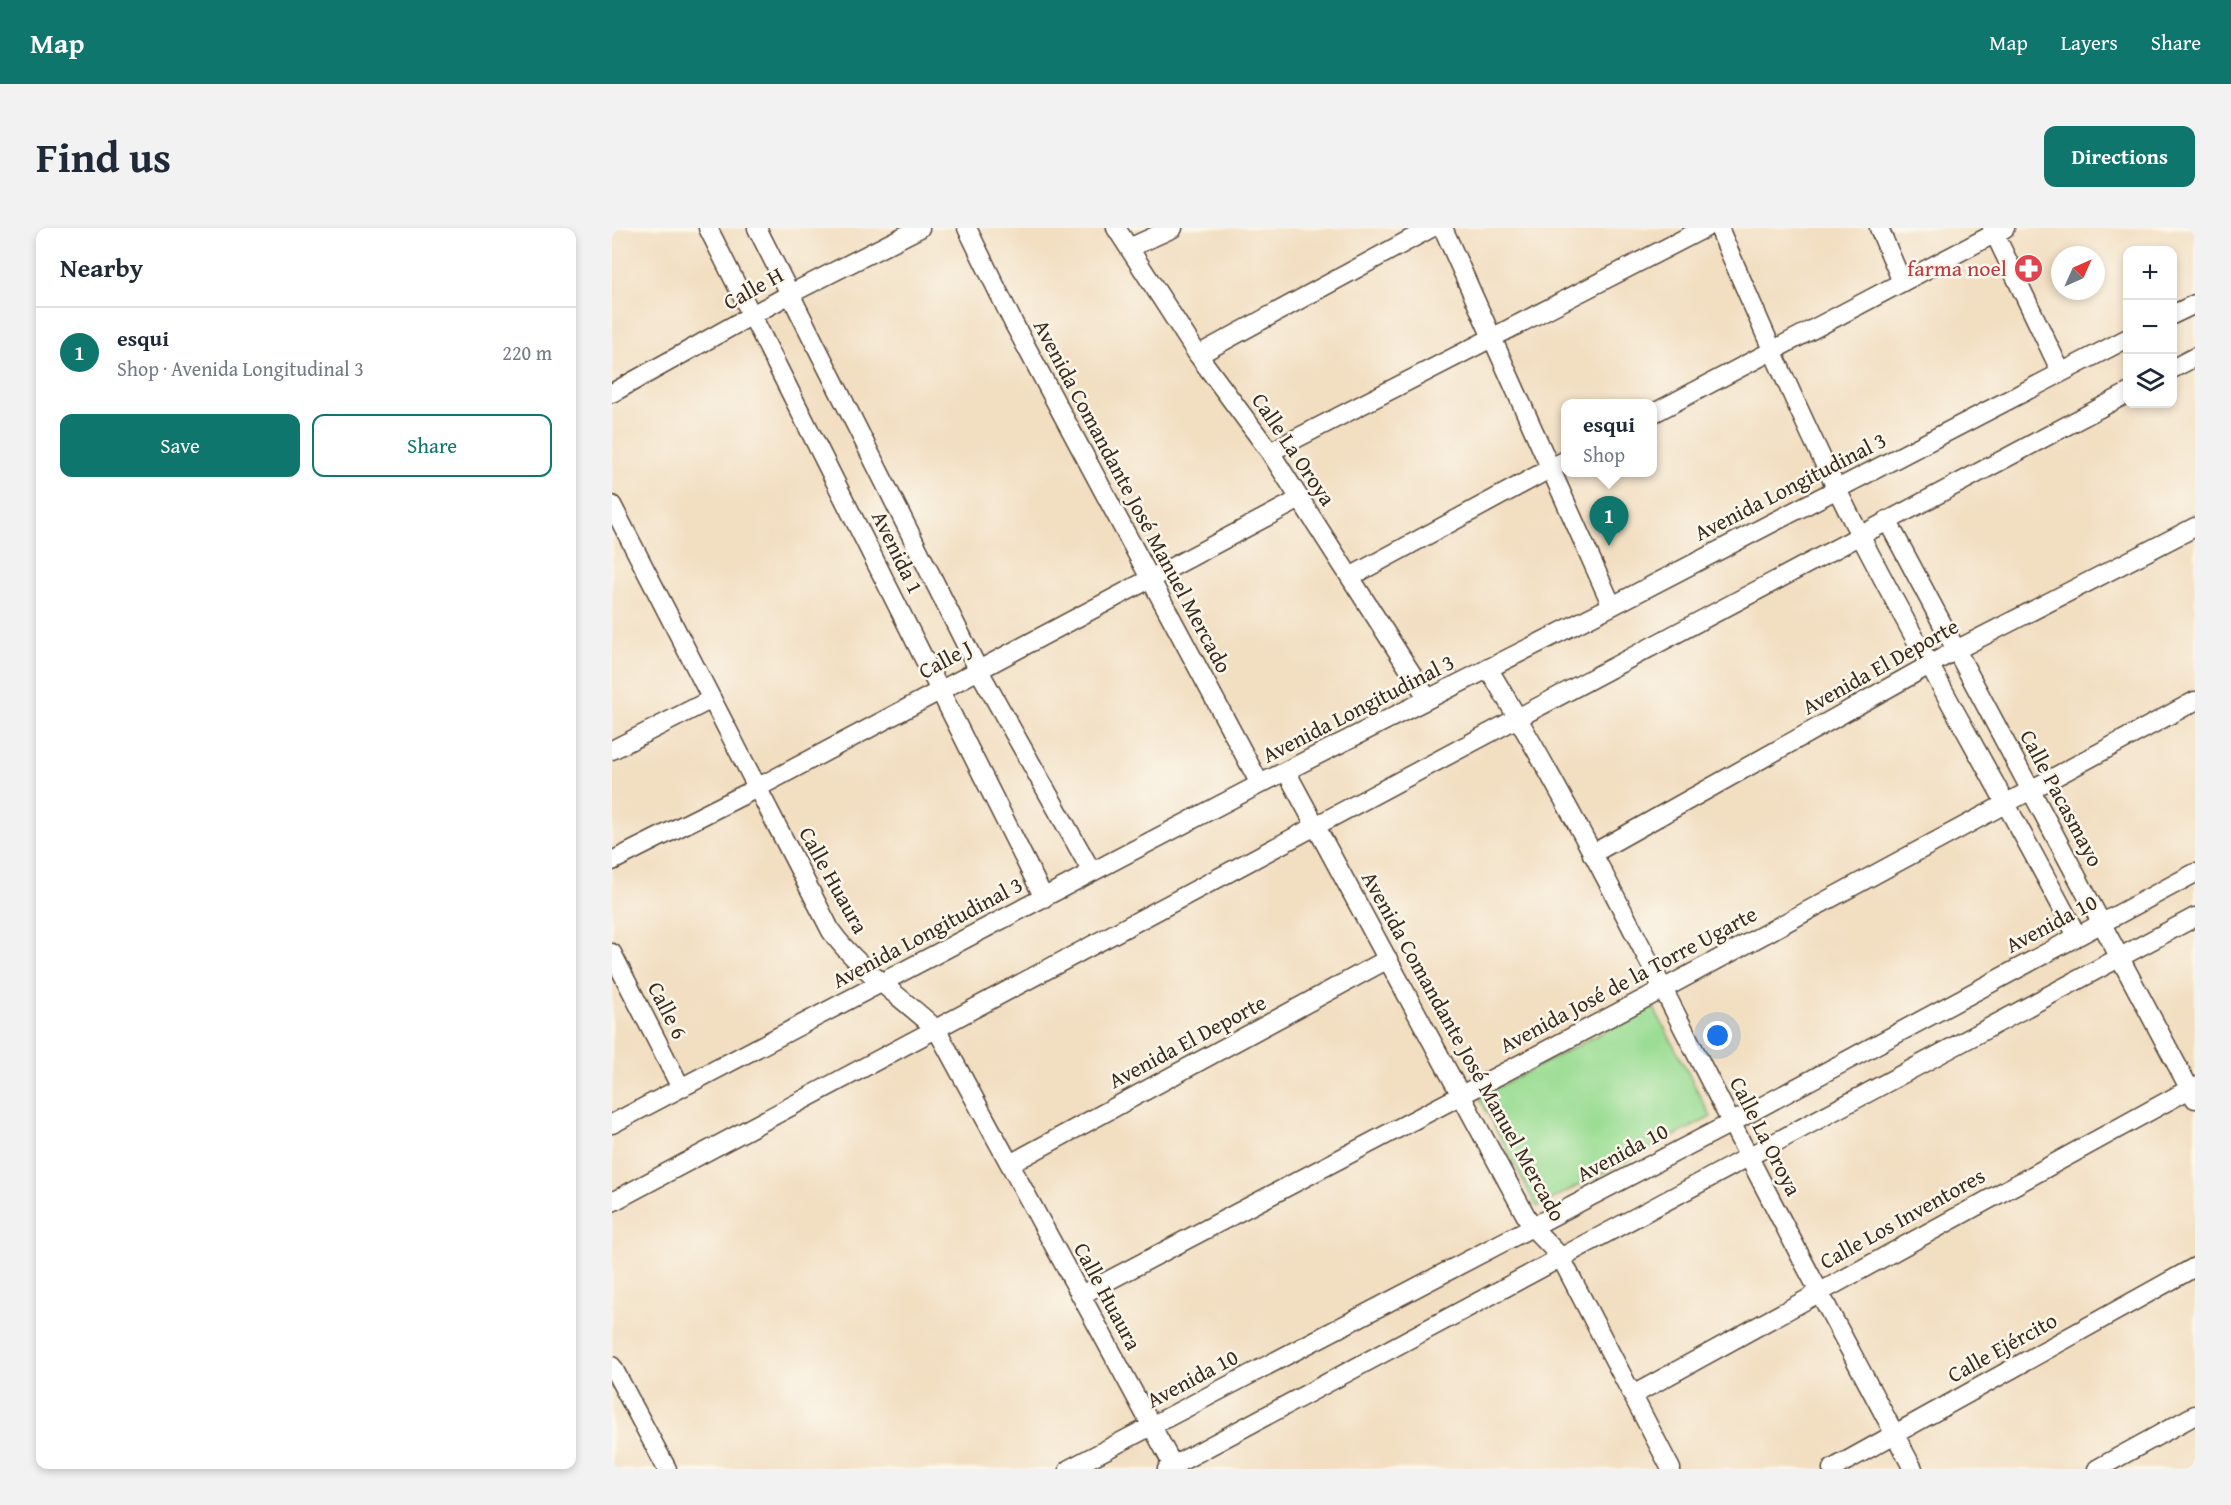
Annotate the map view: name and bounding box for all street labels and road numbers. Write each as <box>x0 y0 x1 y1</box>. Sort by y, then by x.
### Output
street label: Calle H <box>717 258 789 318</box>
street label: Avenida Comandante José Manuel Mercado <box>1026 314 1240 678</box>
street label: Calle La Oroya <box>1244 386 1344 512</box>
street label: Avenida Longitudinal 3 <box>1688 424 1892 548</box>
street label: Avenida 1 <box>864 505 932 599</box>
street label: Avenida El Deporte <box>1796 610 1964 722</box>
street label: Calle J <box>912 632 978 686</box>
street label: Avenida Longitudinal 3 <box>1256 646 1460 770</box>
street label: Calle Pacasmayo <box>2012 724 2112 872</box>
street label: Calle Huaura <box>791 821 877 940</box>
street label: Avenida Comandante José Manuel Mercado <box>1354 865 1574 1227</box>
street label: Avenida Longitudinal 3 <box>826 868 1028 996</box>
street label: Avenida 10 <box>1999 885 2103 961</box>
street label: Avenida José de la Torre Ugarte <box>1494 897 1762 1061</box>
street label: Calle 6 <box>640 976 696 1044</box>
street label: Avenida El Deporte <box>1102 986 1272 1096</box>
street label: Calle La Oroya <box>1722 1071 1810 1202</box>
street label: Avenida 10 <box>1570 1114 1674 1190</box>
street label: Calle Los Inventores <box>1814 1159 1990 1277</box>
street label: Calle Huaura <box>1066 1236 1150 1356</box>
street label: Calle Ejército <box>1941 1304 2063 1390</box>
street label: Avenida 10 <box>1140 1340 1244 1416</box>

